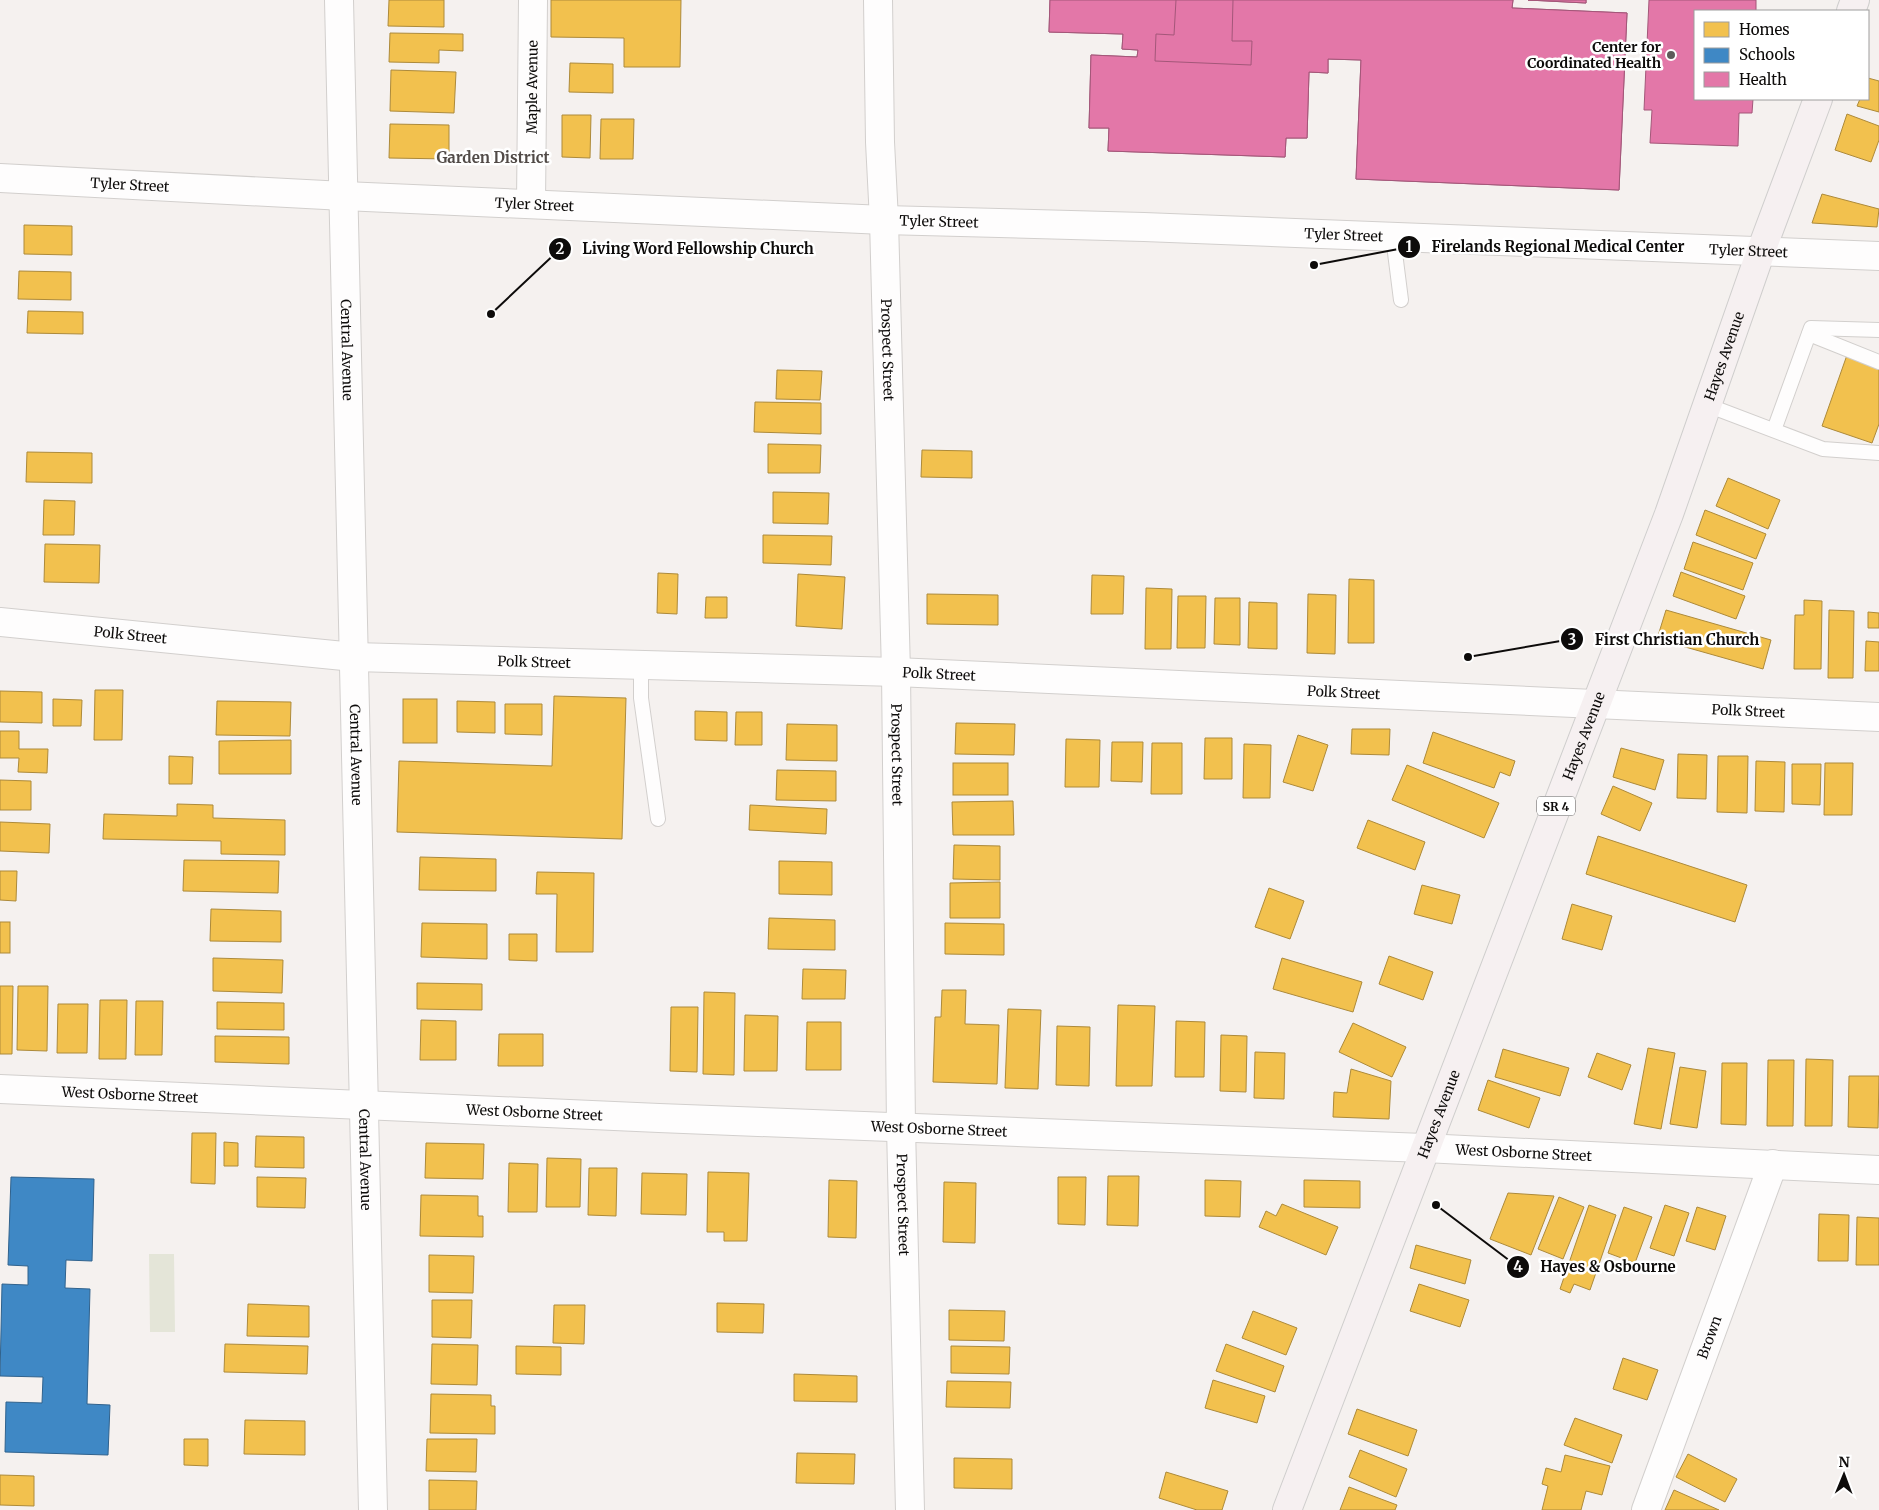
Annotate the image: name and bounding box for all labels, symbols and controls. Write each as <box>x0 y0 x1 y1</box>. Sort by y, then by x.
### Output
legend <box>1694 10 1869 100</box>
text: Homes <box>1739 20 1790 39</box>
place label: Center for Coordinated Health <box>1527 38 1662 72</box>
street label: Maple Avenue <box>523 40 542 134</box>
text: Schools <box>1739 45 1795 64</box>
marker: Center for Coordinated Health <box>1665 49 1677 61</box>
text: Health <box>1739 70 1787 89</box>
district label: Garden District <box>436 148 550 167</box>
street label: Tyler Street <box>90 174 170 196</box>
street label: Tyler Street <box>494 194 575 215</box>
street label: Tyler Street <box>899 211 979 232</box>
street label: Tyler Street <box>1304 224 1384 245</box>
callout: Firelands Regional Medical Center <box>1396 232 1695 262</box>
callout: Living Word Fellowship Church <box>548 234 824 264</box>
text: 1 <box>1406 237 1413 256</box>
text: Firelands Regional Medical Center <box>1431 237 1685 256</box>
text: 2 <box>556 239 565 258</box>
text: Living Word Fellowship Church <box>582 239 814 258</box>
street label: Tyler Street <box>1709 240 1789 261</box>
street label: Prospect Street <box>877 298 898 402</box>
street label: Central Avenue <box>337 299 357 401</box>
street label: Hayes Avenue <box>1700 309 1748 403</box>
street label: Polk Street <box>93 622 168 648</box>
callout: First Christian Church <box>1560 624 1769 654</box>
text: 3 <box>1568 630 1576 649</box>
text: First Christian Church <box>1595 630 1759 649</box>
street label: Polk Street <box>497 652 572 672</box>
street label: Polk Street <box>902 663 977 685</box>
street label: Polk Street <box>1306 682 1381 703</box>
street label: Hayes Avenue <box>1559 689 1609 783</box>
street label: Polk Street <box>1711 700 1786 722</box>
street label: Prospect Street <box>887 703 906 807</box>
street label: Central Avenue <box>346 704 366 806</box>
road number: SR 4 <box>1537 796 1575 816</box>
street label: Hayes Avenue <box>1414 1067 1464 1161</box>
street label: West Osborne Street <box>60 1083 199 1107</box>
street label: West Osborne Street <box>465 1100 604 1125</box>
street label: Central Avenue <box>355 1109 375 1211</box>
street label: West Osborne Street <box>870 1117 1008 1141</box>
street label: West Osborne Street <box>1454 1140 1593 1165</box>
street label: Prospect Street <box>893 1153 913 1257</box>
callout: Hayes & Osbourne <box>1505 1252 1686 1282</box>
text: 4 <box>1513 1257 1523 1276</box>
text: Hayes & Osbourne <box>1540 1257 1676 1276</box>
street label: Brown <box>1693 1313 1726 1361</box>
north arrow <box>1819 1450 1869 1500</box>
text: N <box>1839 1453 1850 1471</box>

